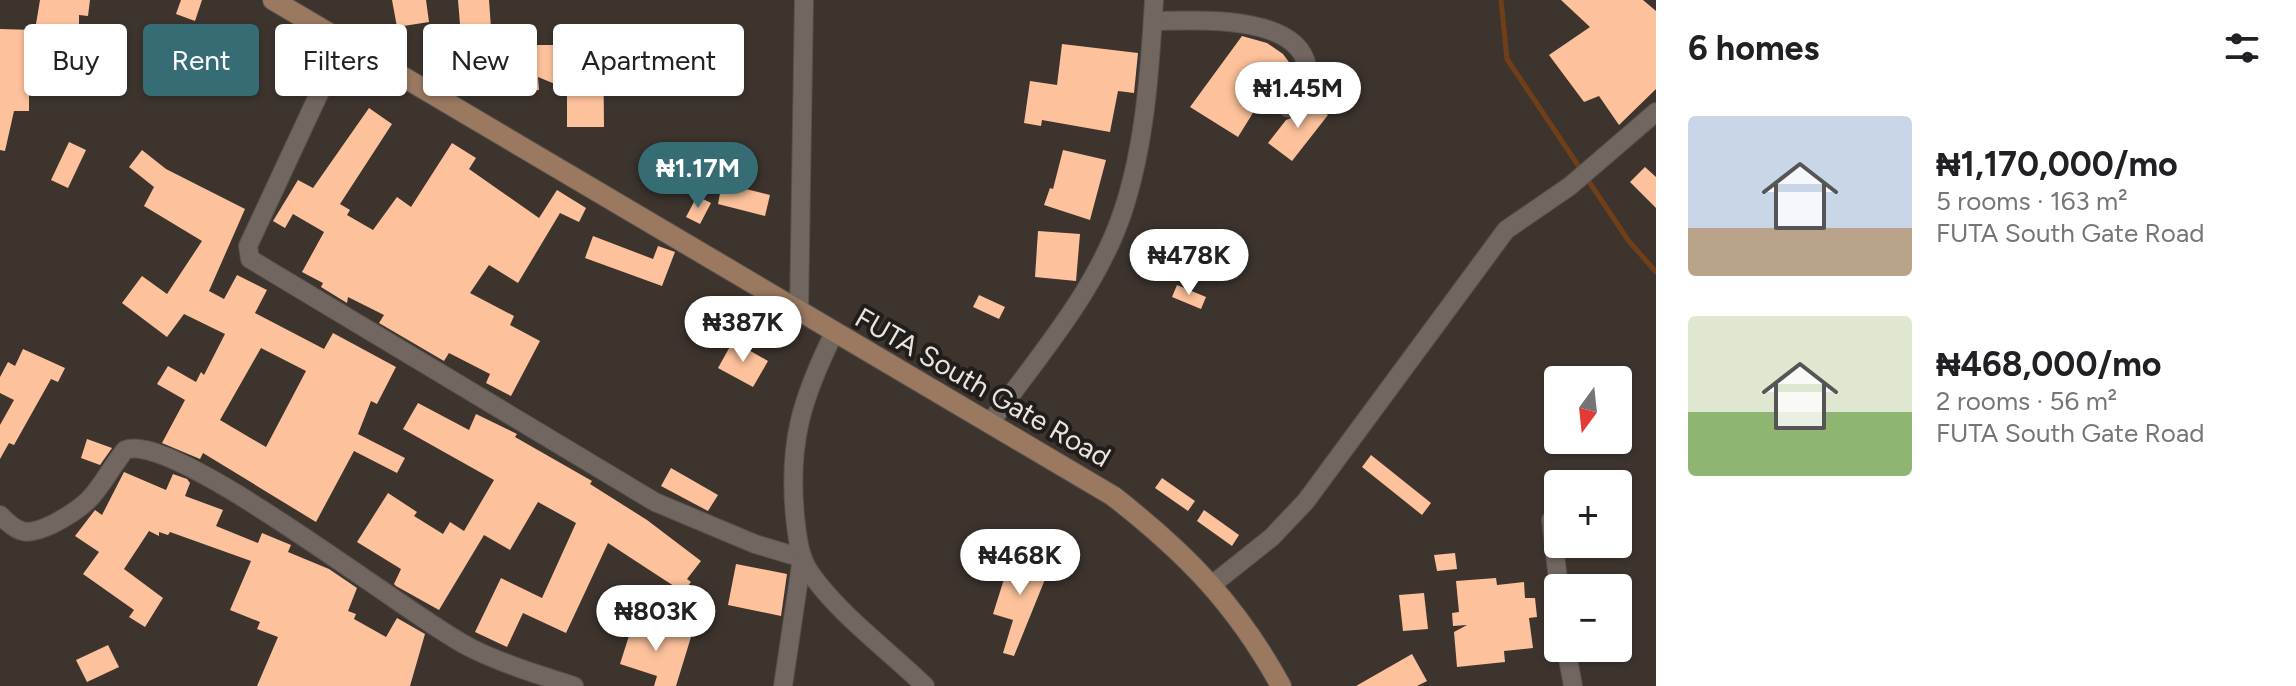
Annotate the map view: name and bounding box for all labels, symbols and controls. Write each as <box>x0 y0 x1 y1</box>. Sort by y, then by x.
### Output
chip: Buy <box>24 24 127 96</box>
chip: Rent <box>143 24 259 96</box>
chip: Filters <box>275 24 407 96</box>
chip: New <box>423 24 537 96</box>
chip: Apartment <box>553 24 744 96</box>
icon: filters <box>2220 26 2264 70</box>
text: 6 homes <box>1688 28 1819 69</box>
pin: ₦1.45M <box>1233 62 1363 130</box>
text: ₦1.45M <box>1253 72 1343 104</box>
pin: ₦1.17M <box>633 142 763 210</box>
text: ₦1,170,000/mo <box>1936 144 2178 185</box>
icon: home <box>1752 148 1848 244</box>
text: ₦1.17M <box>656 152 740 184</box>
text: 5 rooms · 163 m² <box>1936 185 2128 217</box>
text: FUTA South Gate Road <box>1936 217 2204 249</box>
pin: ₦478K <box>1133 229 1245 297</box>
text: ₦478K <box>1148 239 1230 271</box>
pin: ₦387K <box>687 296 799 364</box>
street label: FUTA South Gate Road <box>849 300 1117 474</box>
text: ₦387K <box>703 306 783 338</box>
text: ₦468,000/mo <box>1936 344 2162 385</box>
icon: home <box>1752 348 1848 444</box>
north arrow <box>1544 366 1632 454</box>
map controls <box>1544 366 1632 662</box>
text: 2 rooms · 56 m² <box>1936 385 2117 417</box>
text: FUTA South Gate Road <box>1936 417 2204 449</box>
button: + <box>1544 470 1632 558</box>
pin: ₦468K <box>964 529 1076 597</box>
text: ₦468K <box>978 539 1062 571</box>
button: − <box>1544 574 1632 662</box>
pin: ₦803K <box>600 585 712 653</box>
text: ₦803K <box>614 595 698 627</box>

